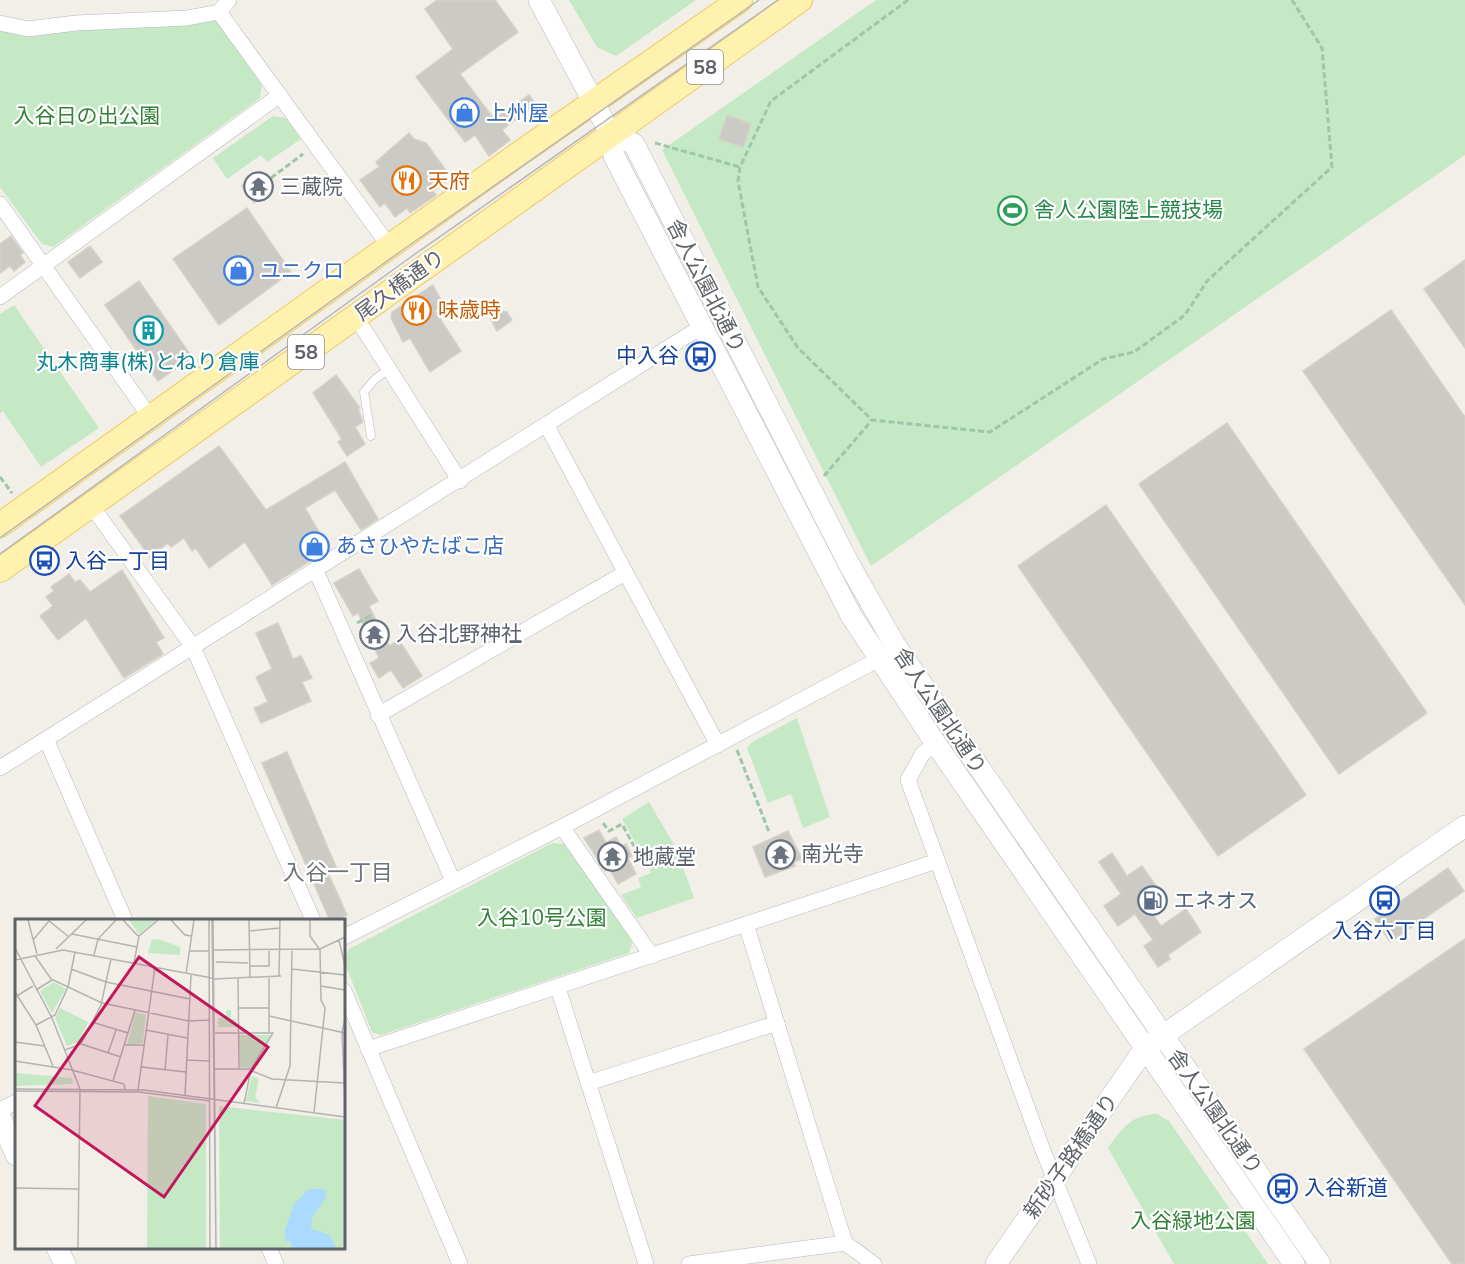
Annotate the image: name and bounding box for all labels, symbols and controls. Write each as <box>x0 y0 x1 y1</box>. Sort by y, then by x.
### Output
road number: 58 <box>687 50 723 84</box>
shop icon: 上州屋 <box>449 97 481 129</box>
place label: 上州屋 <box>486 99 549 127</box>
park label: 入谷日の出公園 <box>14 102 161 130</box>
restaurant icon: 天府 <box>391 165 423 197</box>
place label: 天府 <box>428 167 470 195</box>
temple icon: 三蔵院 <box>243 171 275 203</box>
place label: 三蔵院 <box>280 173 343 201</box>
sports icon: 舎人公園陸上競技場 <box>997 194 1029 226</box>
place label: 舎人公園陸上競技場 <box>1034 196 1223 224</box>
street label: 舎人公園北通り <box>660 214 752 358</box>
street label: 尾久橋通り <box>349 243 451 327</box>
shop icon: ユニクロ <box>223 255 255 287</box>
place label: ユニクロ <box>260 257 344 285</box>
restaurant icon: 味歳時 <box>401 294 433 326</box>
place label: 味歳時 <box>438 296 501 324</box>
building icon: 丸木商事(株)とねり倉庫 <box>132 315 164 347</box>
road number: 58 <box>288 335 324 369</box>
bus stop icon: 中入谷 <box>684 340 716 372</box>
place label: 中入谷 <box>616 342 679 370</box>
place label: 丸木商事(株)とねり倉庫 <box>36 348 260 376</box>
shop icon: あさひやたばこ店 <box>299 530 331 562</box>
place label: あさひやたばこ店 <box>336 532 504 560</box>
bus stop icon: 入谷一丁目 <box>28 545 60 577</box>
place label: 入谷一丁目 <box>65 547 170 575</box>
temple icon: 入谷北野神社 <box>359 618 391 650</box>
place label: 入谷北野神社 <box>396 620 522 648</box>
street label: 舎人公園北通り <box>887 642 993 780</box>
temple icon: 南光寺 <box>764 838 796 870</box>
place label: 南光寺 <box>801 840 864 868</box>
temple icon: 地蔵堂 <box>596 841 628 873</box>
place label: 地蔵堂 <box>633 843 696 871</box>
district label: 入谷一丁目 <box>283 858 393 888</box>
bus stop icon: 入谷六丁目 <box>1368 884 1400 916</box>
fuel station icon: エネオス <box>1137 885 1169 917</box>
place label: エネオス <box>1174 887 1258 915</box>
park label: 入谷10号公園 <box>477 904 607 932</box>
place label: 入谷六丁目 <box>1332 917 1437 945</box>
inset map <box>15 919 345 1249</box>
street label: 舎人公園北通り <box>1161 1044 1269 1180</box>
street label: 新砂子路橋通り <box>1017 1088 1125 1224</box>
bus stop icon: 入谷新道 <box>1267 1172 1299 1204</box>
place label: 入谷新道 <box>1304 1174 1388 1202</box>
park label: 入谷緑地公園 <box>1130 1207 1256 1235</box>

